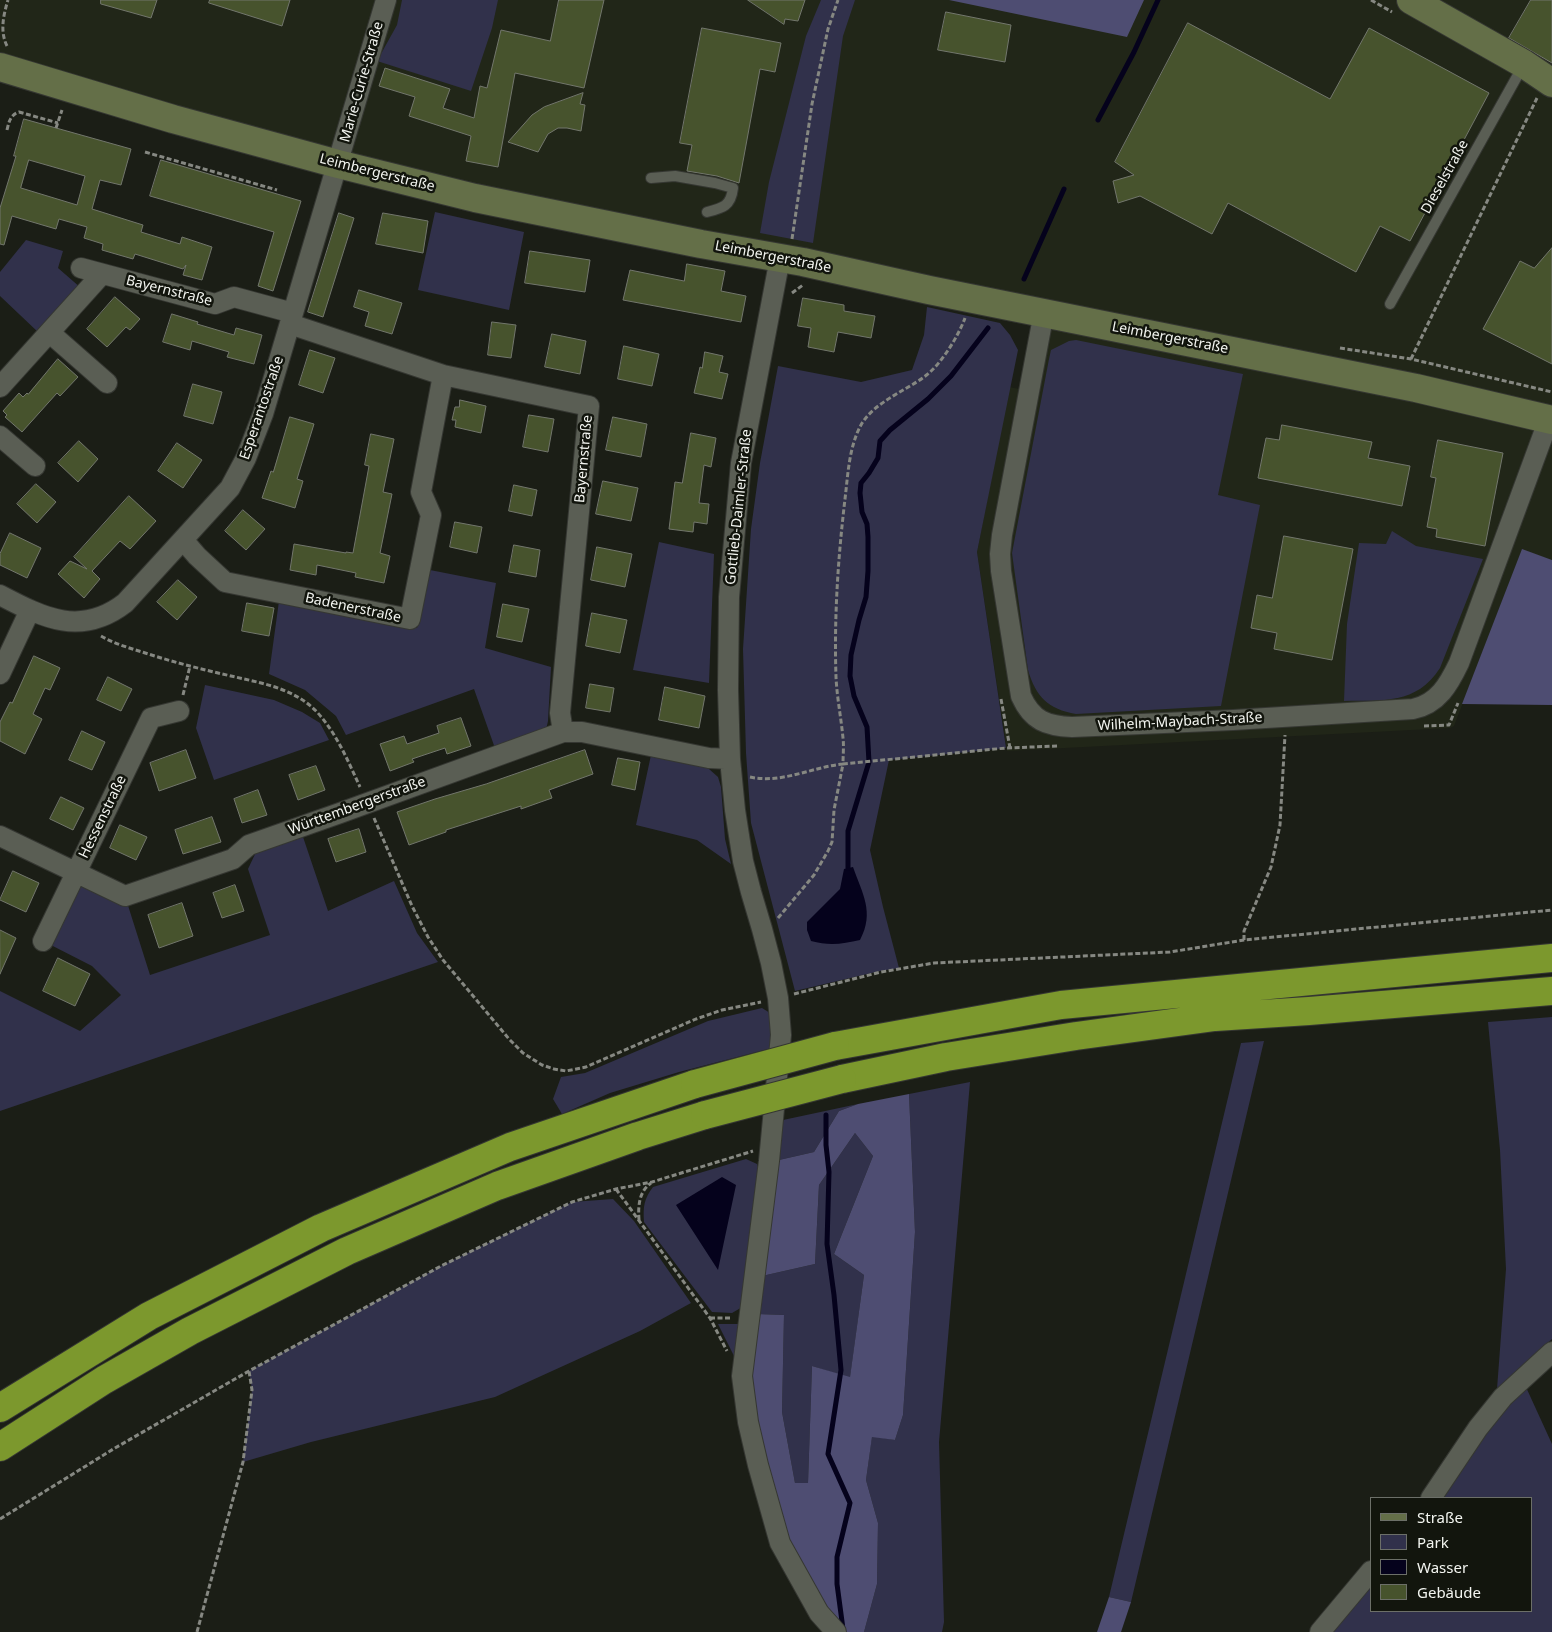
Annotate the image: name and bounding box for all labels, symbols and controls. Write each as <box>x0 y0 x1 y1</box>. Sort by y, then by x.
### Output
street label: Marie-Curie-Straße <box>337 20 387 144</box>
street label: Dieselstraße <box>1418 137 1472 217</box>
street label: Leimbergerstraße <box>318 151 436 195</box>
street label: Leimbergerstraße <box>713 237 833 277</box>
street label: Bayernstraße <box>124 272 214 310</box>
street label: Leimbergerstraße <box>1110 318 1230 358</box>
street label: Esperantostraße <box>236 354 288 462</box>
street label: Bayernstraße <box>572 414 596 504</box>
street label: Gottlieb-Daimler-Straße <box>722 428 756 586</box>
street label: Badenerstraße <box>304 590 402 626</box>
street label: Wilhelm-Maybach-Straße <box>1097 709 1263 735</box>
street label: Hessenstraße <box>76 773 130 861</box>
street label: Württembergerstraße <box>286 773 428 839</box>
legend <box>1370 1497 1532 1612</box>
text: Straße <box>1417 1507 1463 1527</box>
text: Park <box>1417 1532 1449 1552</box>
text: Wasser <box>1417 1557 1468 1577</box>
text: Gebäude <box>1417 1582 1481 1602</box>

